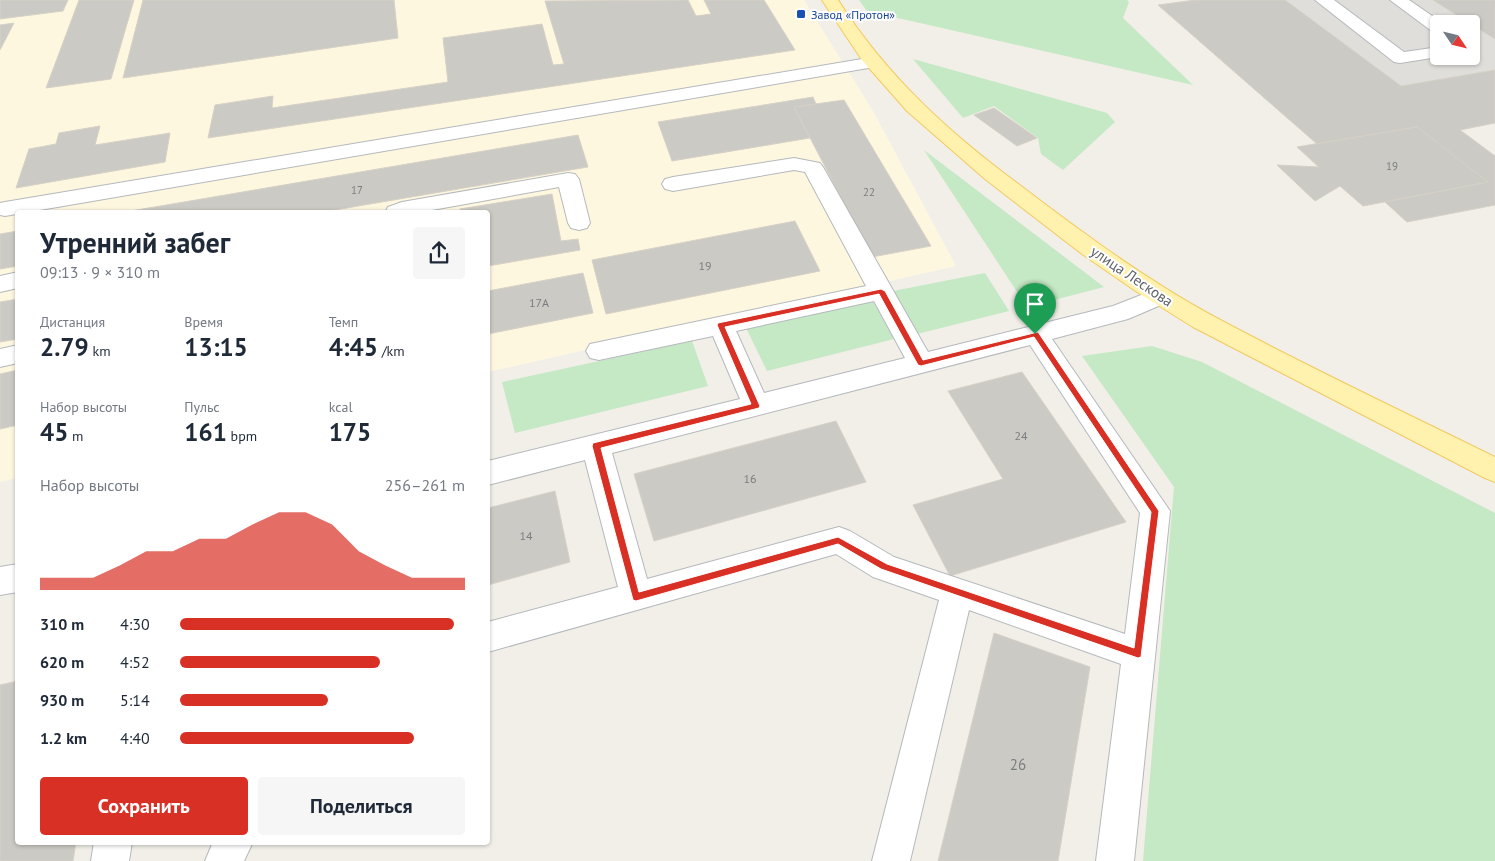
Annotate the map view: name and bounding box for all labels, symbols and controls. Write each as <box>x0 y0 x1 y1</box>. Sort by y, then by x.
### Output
place label: Завод «Протон» <box>811 7 895 22</box>
marker: Завод «Протон» <box>795 8 807 20</box>
north arrow <box>1430 15 1480 65</box>
map controls <box>1430 15 1480 65</box>
house number: 19 <box>1386 159 1398 173</box>
house number: 17 <box>351 183 363 197</box>
house number: 22 <box>863 185 875 199</box>
text: Утренний забег <box>40 224 230 261</box>
button: share <box>413 227 465 279</box>
street label: улица Лескова <box>1087 241 1177 311</box>
house number: 19 <box>698 258 712 273</box>
text: 09:13 · 9 × 310 m <box>40 262 160 282</box>
pin <box>1014 283 1056 334</box>
icon: arrive <box>1021 290 1049 318</box>
house number: 17А <box>529 295 549 310</box>
text: Дистанция <box>40 313 105 331</box>
text: Время <box>184 313 223 331</box>
text: Темп <box>329 313 358 331</box>
text: 2.79 <box>40 331 89 363</box>
text: 13:15 <box>184 331 248 363</box>
text: 4:45 <box>329 331 378 363</box>
text: km <box>89 342 111 360</box>
text: /km <box>378 342 405 360</box>
text: Набор высоты <box>40 398 127 416</box>
text: Пульс <box>184 398 220 416</box>
text: kcal <box>329 398 353 416</box>
text: 45 <box>40 416 68 448</box>
text: 161 <box>184 416 227 448</box>
text: 175 <box>329 416 371 448</box>
text: m <box>68 427 83 445</box>
text: bpm <box>227 427 257 445</box>
house number: 24 <box>1014 428 1028 443</box>
house number: 16 <box>743 471 757 486</box>
text: Набор высоты <box>40 475 139 495</box>
text: 256–261 m <box>385 475 465 495</box>
house number: 14 <box>519 528 533 543</box>
text: 310 m <box>40 614 84 634</box>
text: 4:30 <box>120 614 150 634</box>
text: 620 m <box>40 652 84 672</box>
text: 4:52 <box>120 652 150 672</box>
text: 930 m <box>40 690 84 710</box>
text: 5:14 <box>120 690 150 710</box>
text: 1.2 km <box>40 728 87 748</box>
text: 4:40 <box>120 728 150 748</box>
house number: 26 <box>1010 755 1026 774</box>
button: Сохранить <box>40 777 248 835</box>
button: Поделиться <box>258 777 465 835</box>

